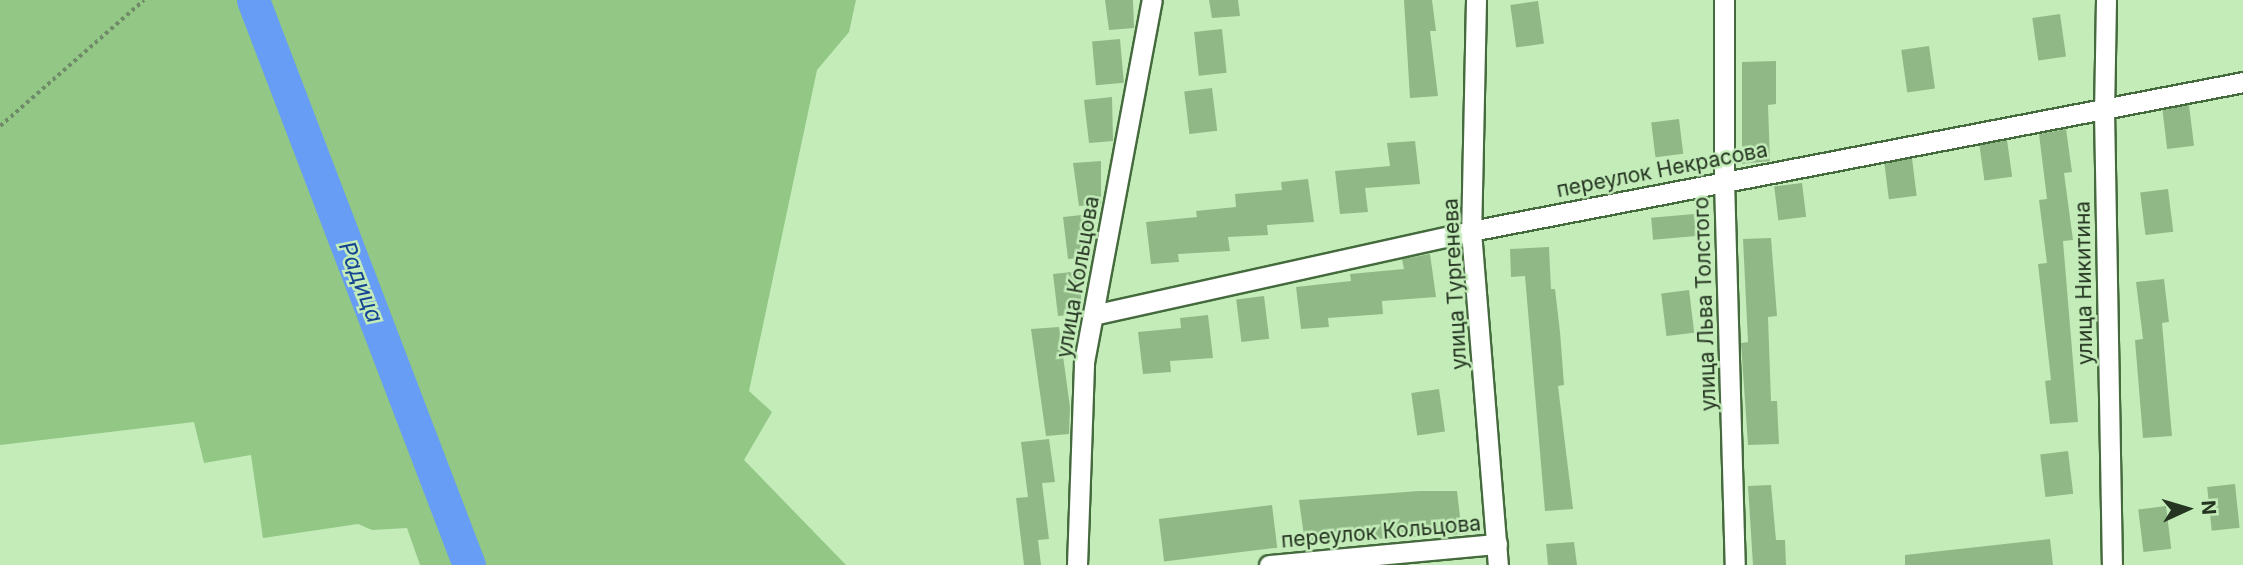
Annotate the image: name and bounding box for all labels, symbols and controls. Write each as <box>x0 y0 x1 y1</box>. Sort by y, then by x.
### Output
street label: переулок Некрасова <box>1554 137 1770 203</box>
street label: улица Кольцова <box>1051 194 1105 360</box>
street label: улица Льва Толстого <box>1689 196 1721 412</box>
street label: улица Тургенева <box>1438 198 1472 370</box>
street label: улица Никитина <box>2070 201 2098 365</box>
water label: Радица <box>333 237 389 327</box>
north arrow <box>2152 474 2222 544</box>
text: N <box>2196 499 2220 516</box>
street label: переулок Кольцова <box>1280 511 1482 553</box>

